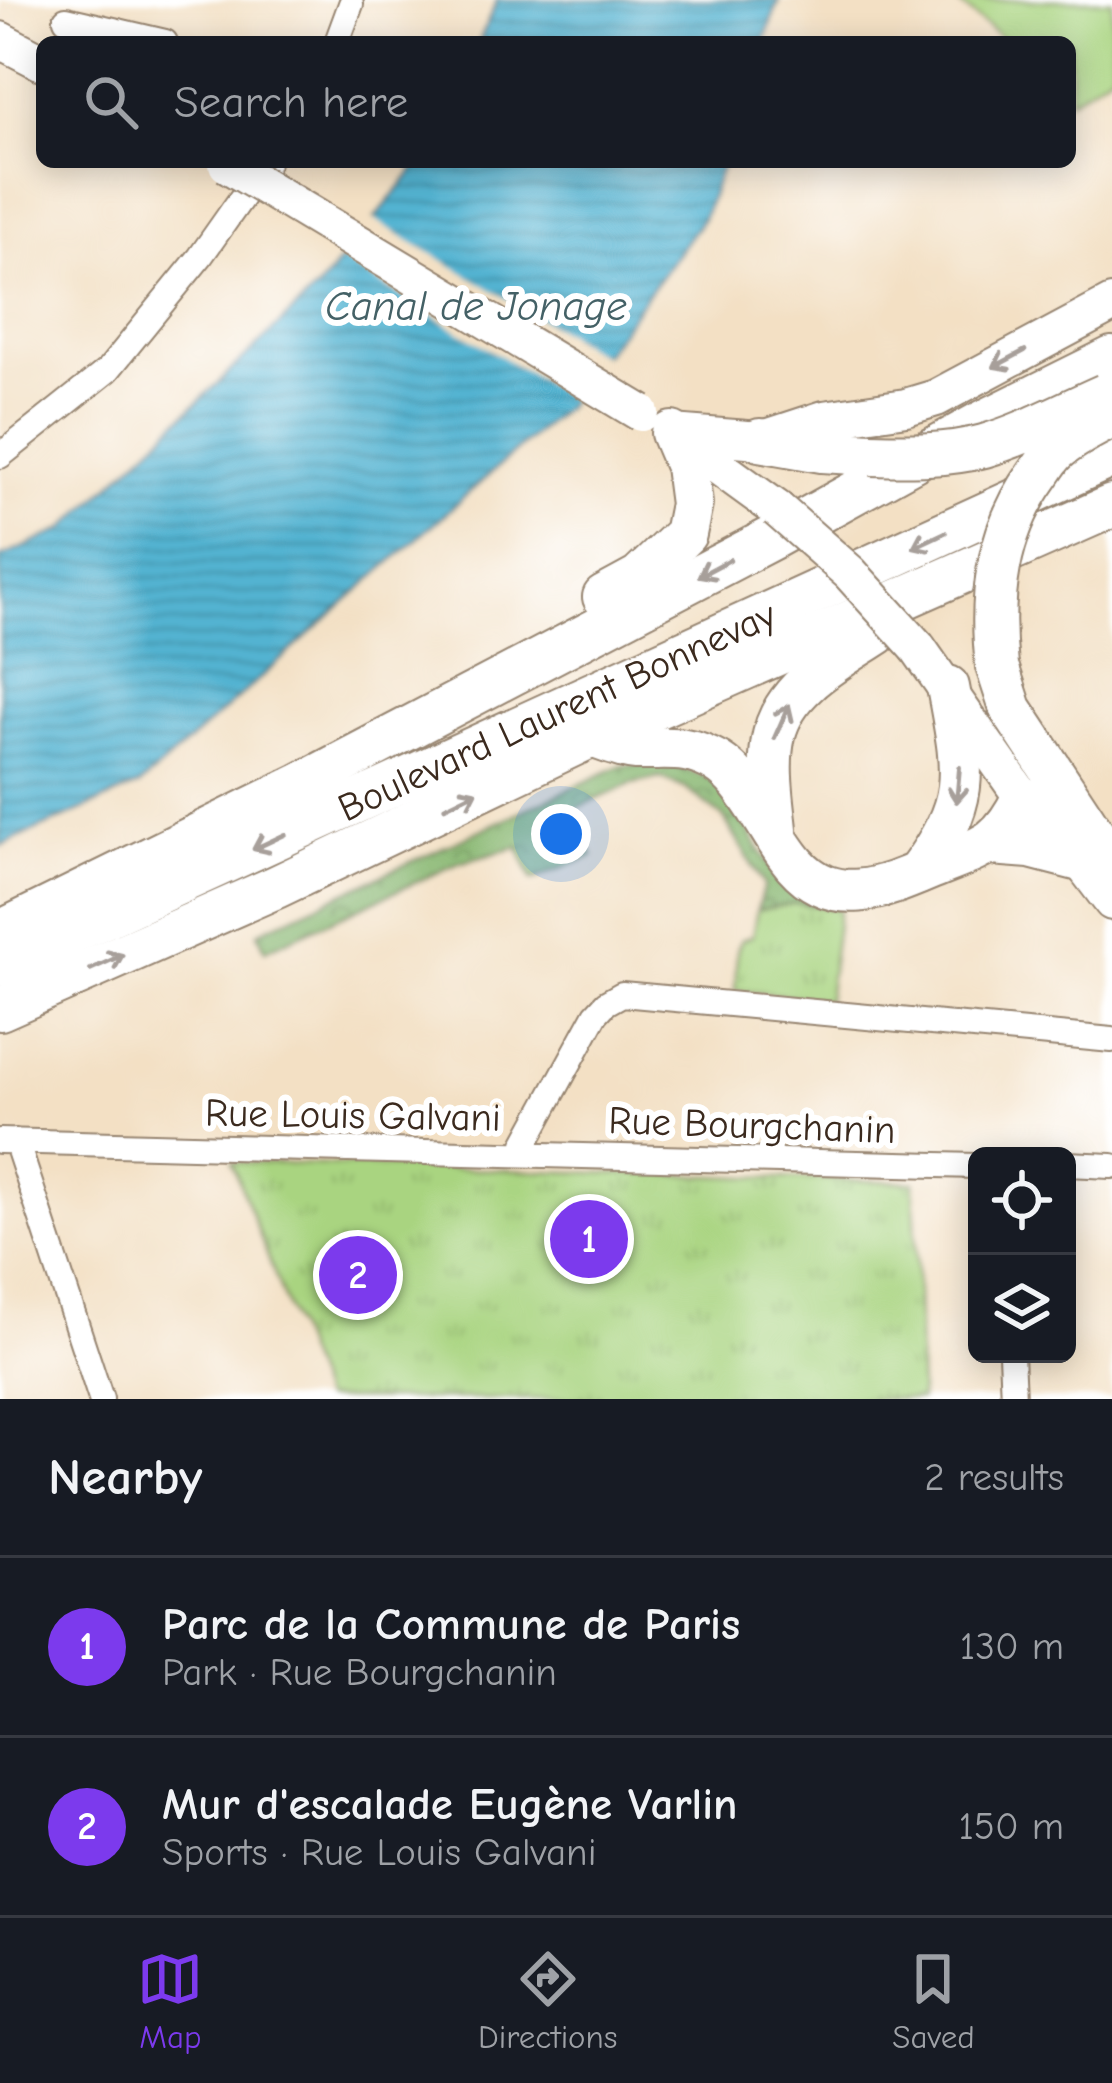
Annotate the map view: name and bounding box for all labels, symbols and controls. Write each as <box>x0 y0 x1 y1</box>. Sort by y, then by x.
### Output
search box <box>36 36 1076 168</box>
icon: search <box>78 69 144 135</box>
text: Search here <box>174 76 408 128</box>
water label: Canal de Jonage <box>325 282 627 331</box>
one-way arrow <box>992 348 1027 371</box>
one-way arrow <box>912 530 948 552</box>
one-way arrow <box>698 557 733 580</box>
street label: Boulevard Laurent Bonnevay <box>331 592 783 831</box>
one-way arrow <box>772 704 794 740</box>
one-way arrow <box>946 765 969 804</box>
one-way arrow <box>442 787 478 809</box>
your location <box>531 804 591 864</box>
one-way arrow <box>252 832 288 854</box>
one-way arrow <box>88 950 124 972</box>
street label: Rue Louis Galvani <box>205 1090 501 1141</box>
street label: Rue Bourgchanin <box>608 1098 896 1153</box>
map controls <box>968 1147 1076 1363</box>
button: locate <box>968 1147 1076 1255</box>
pin: 1 <box>550 1194 628 1284</box>
pin: 2 <box>319 1230 397 1320</box>
button: layers <box>968 1255 1076 1363</box>
text: Nearby <box>48 1448 202 1507</box>
text: 2 results <box>924 1455 1064 1500</box>
text: Parc de la Commune de Paris <box>162 1598 740 1650</box>
text: 1 <box>79 1624 95 1669</box>
text: 130 m <box>960 1624 1064 1669</box>
text: Park · Rue Bourgchanin <box>162 1650 557 1695</box>
text: Mur d'escalade Eugène Varlin <box>162 1778 738 1830</box>
text: 2 <box>77 1804 97 1849</box>
text: 150 m <box>958 1804 1064 1849</box>
text: Sports · Rue Louis Galvani <box>162 1830 597 1875</box>
tab: Map <box>137 1946 203 2056</box>
tab: Directions <box>478 1946 618 2056</box>
tab: Saved <box>892 1946 975 2056</box>

